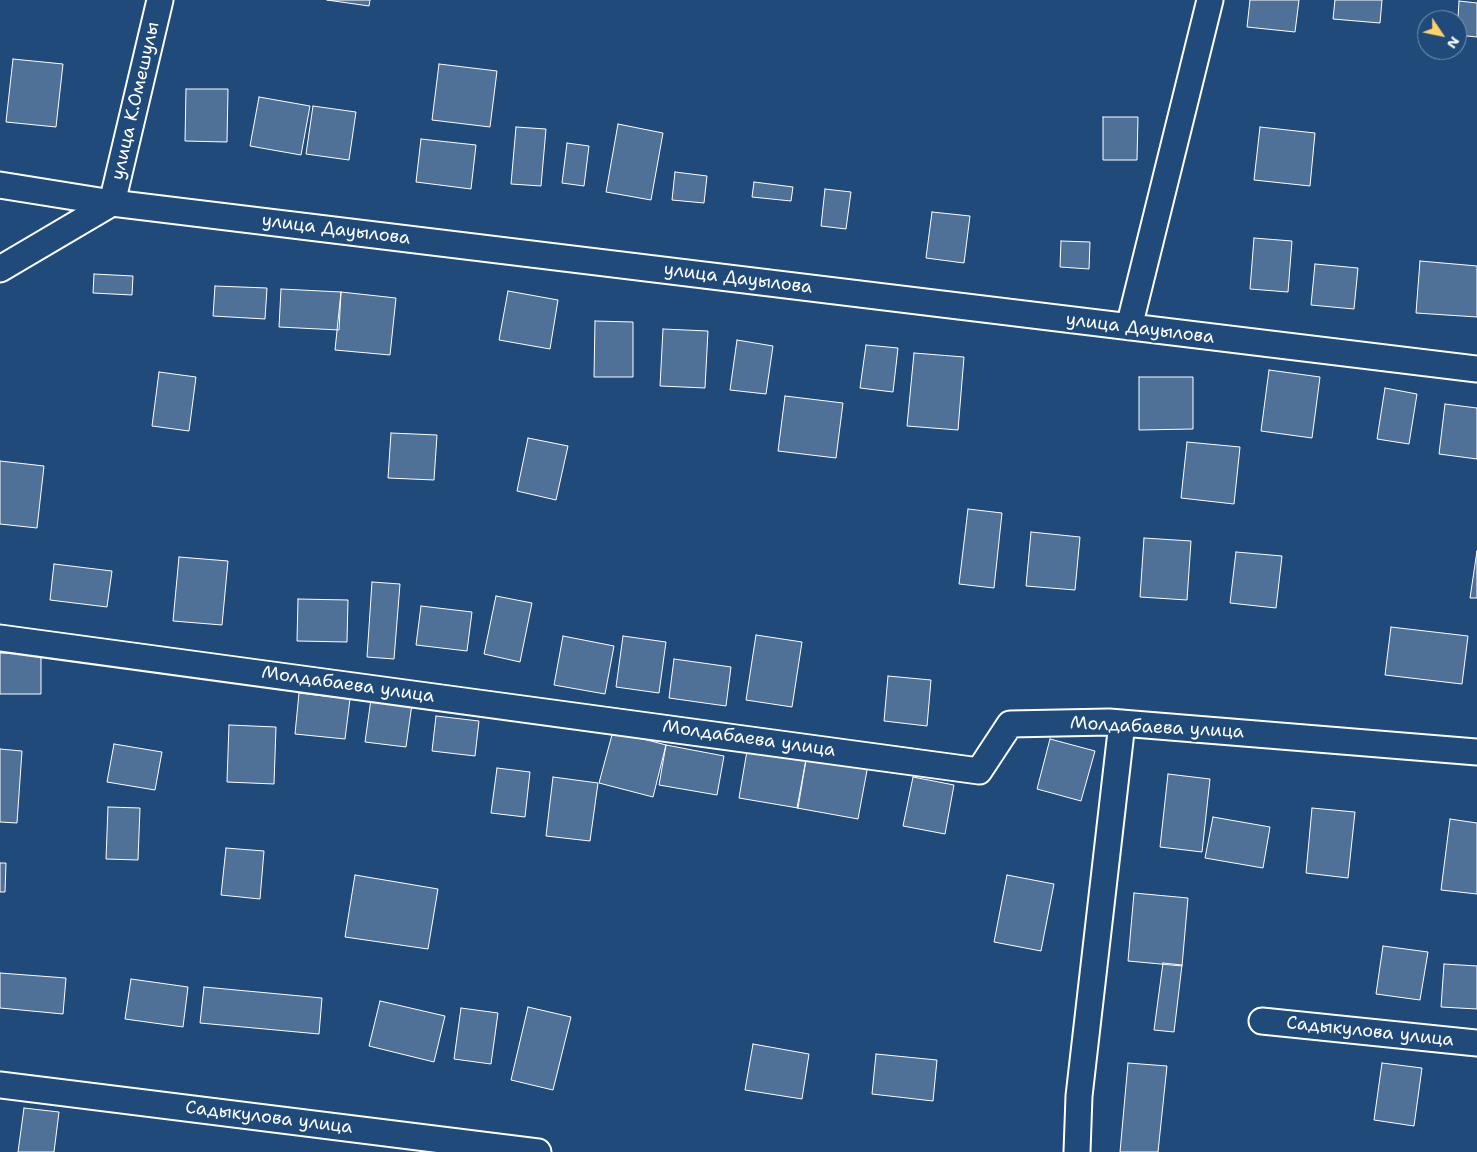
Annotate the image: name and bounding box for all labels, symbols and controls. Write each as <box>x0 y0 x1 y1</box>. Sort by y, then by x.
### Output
north arrow <box>1417 10 1467 60</box>
street label: улица К.Омешулы <box>107 20 165 182</box>
text: N <box>1443 33 1464 52</box>
street label: улица Дауылова <box>260 210 412 250</box>
street label: улица Дауылова <box>662 259 814 299</box>
street label: улица Дауылова <box>1064 309 1216 349</box>
street label: Молдабаева улица <box>260 662 436 708</box>
street label: Молдабаева улица <box>1069 713 1245 743</box>
street label: Молдабаева улица <box>661 716 837 762</box>
street label: Садыкулова улица <box>1285 1012 1455 1052</box>
street label: Садыкулова улица <box>184 1097 354 1139</box>

